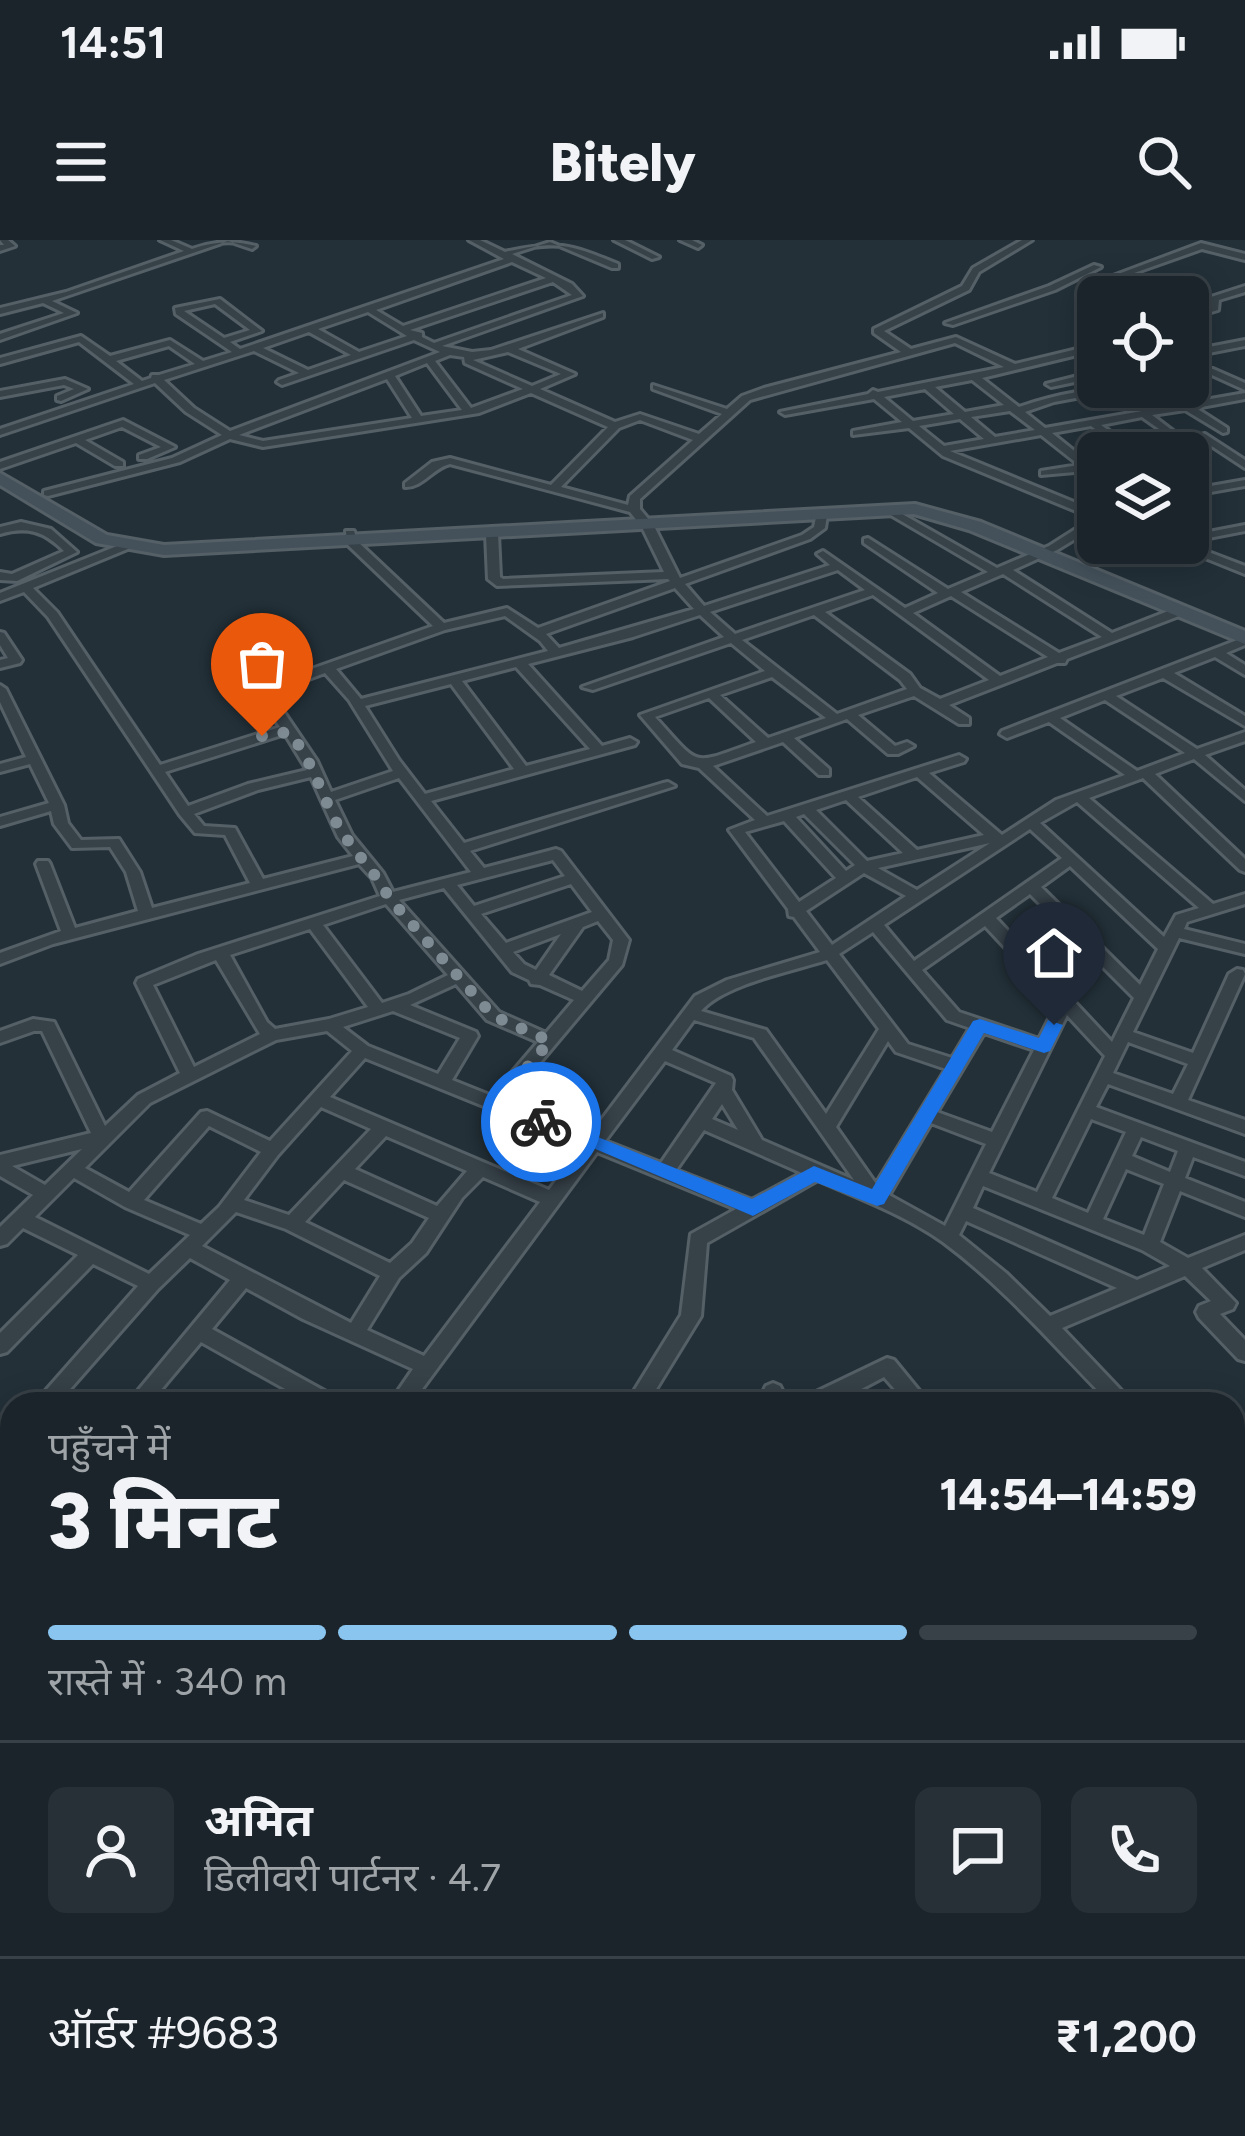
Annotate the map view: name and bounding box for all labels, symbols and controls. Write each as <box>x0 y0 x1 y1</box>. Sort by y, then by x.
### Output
text: 14:51 <box>60 15 166 69</box>
icon: menu <box>48 129 114 195</box>
icon: search <box>1131 129 1197 195</box>
text: Bitely <box>549 130 696 195</box>
map controls <box>1077 276 1209 564</box>
button: locate <box>1077 276 1209 408</box>
button: layers <box>1077 432 1209 564</box>
pin <box>211 613 313 736</box>
icon: bag <box>229 631 295 697</box>
pin <box>1003 902 1105 1025</box>
icon: home <box>1021 920 1087 986</box>
courier <box>481 1062 601 1182</box>
icon: bike <box>508 1089 574 1155</box>
text: पहुँचने में <box>48 1423 170 1470</box>
text: 14:54–14:59 <box>940 1467 1197 1521</box>
text: 3 मिनट <box>48 1474 278 1568</box>
text: रास्ते में · 340 m <box>48 1658 287 1705</box>
button: person <box>48 1787 174 1913</box>
button: chat <box>915 1787 1041 1913</box>
button: phone <box>1071 1787 1197 1913</box>
text: अमित <box>204 1793 313 1847</box>
text: डिलीवरी पार्टनर · 4.7 <box>204 1854 501 1901</box>
text: ऑर्डर #9683 <box>48 2005 279 2059</box>
text: ₹1,200 <box>1055 2009 1197 2063</box>

